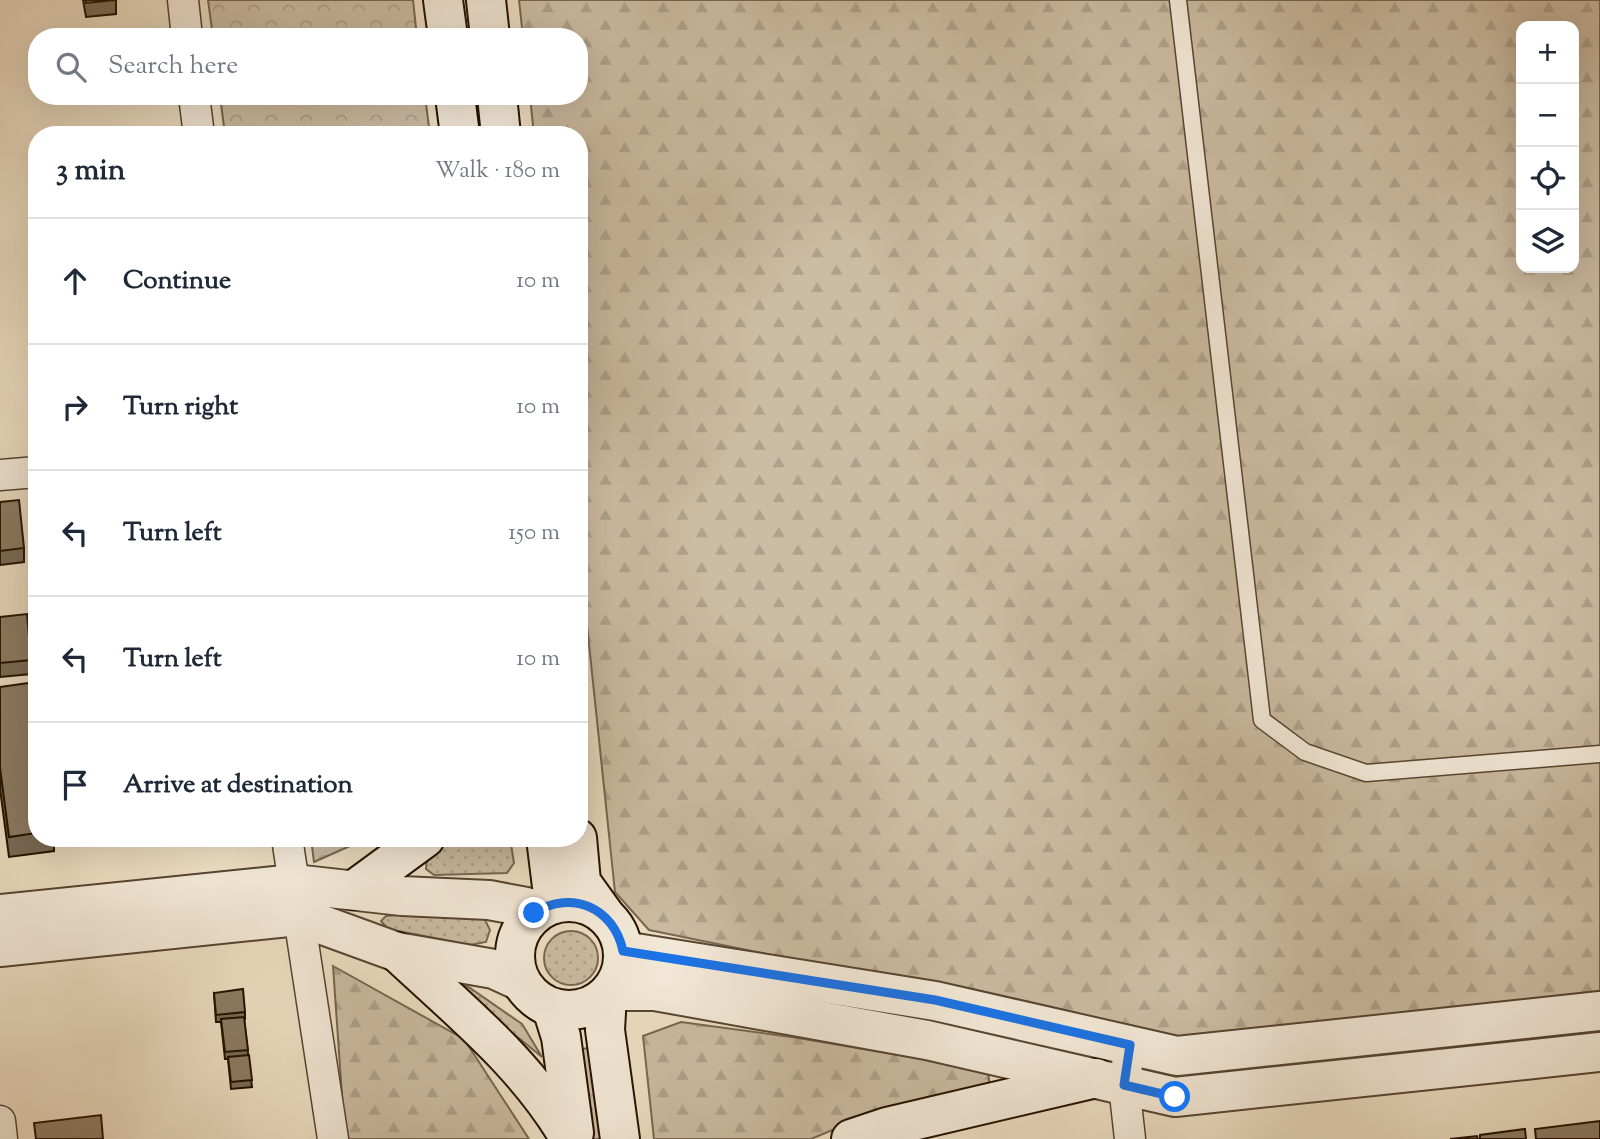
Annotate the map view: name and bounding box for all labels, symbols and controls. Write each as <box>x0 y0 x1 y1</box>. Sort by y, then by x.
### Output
map controls <box>1516 21 1579 273</box>
button: + <box>1516 21 1579 84</box>
search box <box>28 28 588 105</box>
icon: search <box>52 48 90 86</box>
text: Search here <box>108 48 238 85</box>
button: − <box>1516 84 1579 147</box>
button: locate <box>1516 147 1579 210</box>
text: 3 min <box>56 150 126 193</box>
text: Walk · 180 m <box>435 155 560 188</box>
button: layers <box>1516 210 1579 273</box>
icon: ahead <box>56 262 94 300</box>
text: Continue <box>123 263 231 300</box>
text: 10 m <box>516 265 560 298</box>
icon: right <box>56 388 94 426</box>
text: Turn right <box>123 389 238 426</box>
text: 10 m <box>516 391 560 424</box>
icon: left <box>56 514 94 552</box>
text: Turn left <box>123 515 222 552</box>
text: 150 m <box>508 517 560 550</box>
icon: left <box>56 640 94 678</box>
text: Turn left <box>123 641 222 678</box>
text: 10 m <box>516 643 560 676</box>
icon: arrive <box>56 766 94 804</box>
text: Arrive at destination <box>123 767 353 804</box>
route end <box>518 897 549 928</box>
route start <box>1159 1081 1190 1112</box>

